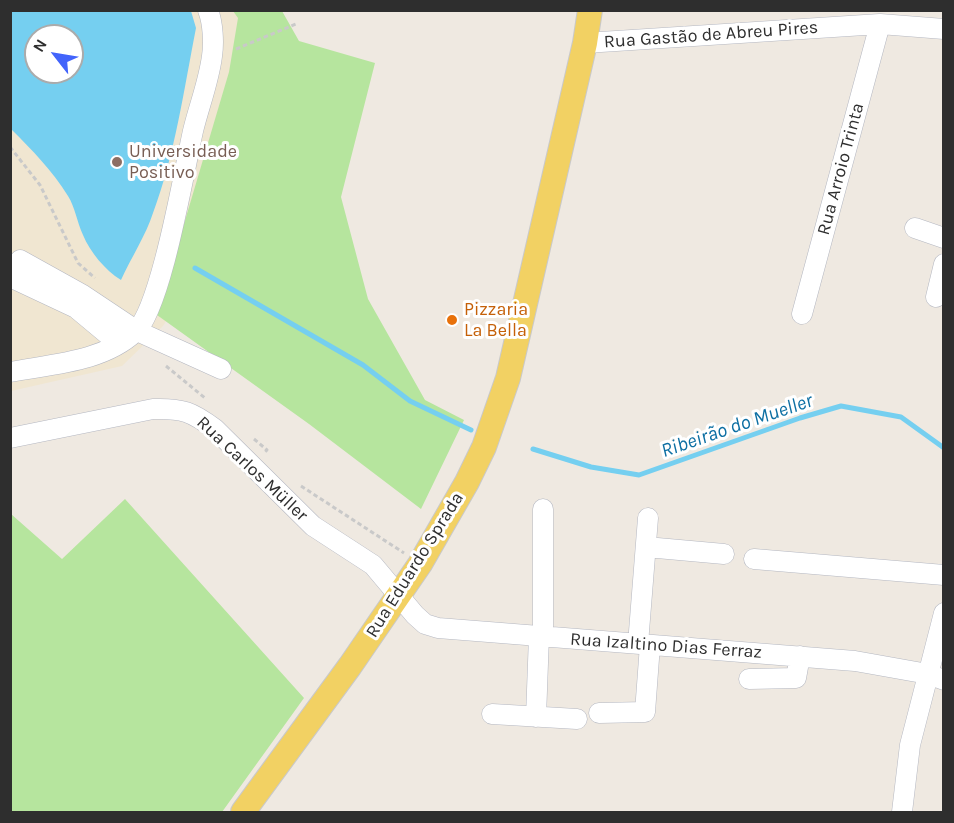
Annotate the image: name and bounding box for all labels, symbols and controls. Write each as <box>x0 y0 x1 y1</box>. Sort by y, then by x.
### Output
street label: Rua Gastão de Abreu Pires <box>603 17 819 53</box>
north arrow <box>24 24 84 84</box>
text: N <box>29 36 51 55</box>
street label: Rua Arroio Trinta <box>813 101 869 237</box>
place label: Universidade Positivo <box>129 141 237 184</box>
marker: Universidade Positivo <box>110 155 124 169</box>
place label: Pizzaria La Bella <box>464 299 528 342</box>
marker: Pizzaria La Bella <box>445 313 459 327</box>
water label: Ribeirão do Mueller <box>658 389 816 463</box>
street label: Rua Carlos Müller <box>192 412 312 526</box>
street label: Rua Eduardo Sprada <box>361 488 469 642</box>
street label: Rua Izaltino Dias Ferraz <box>569 629 763 663</box>

